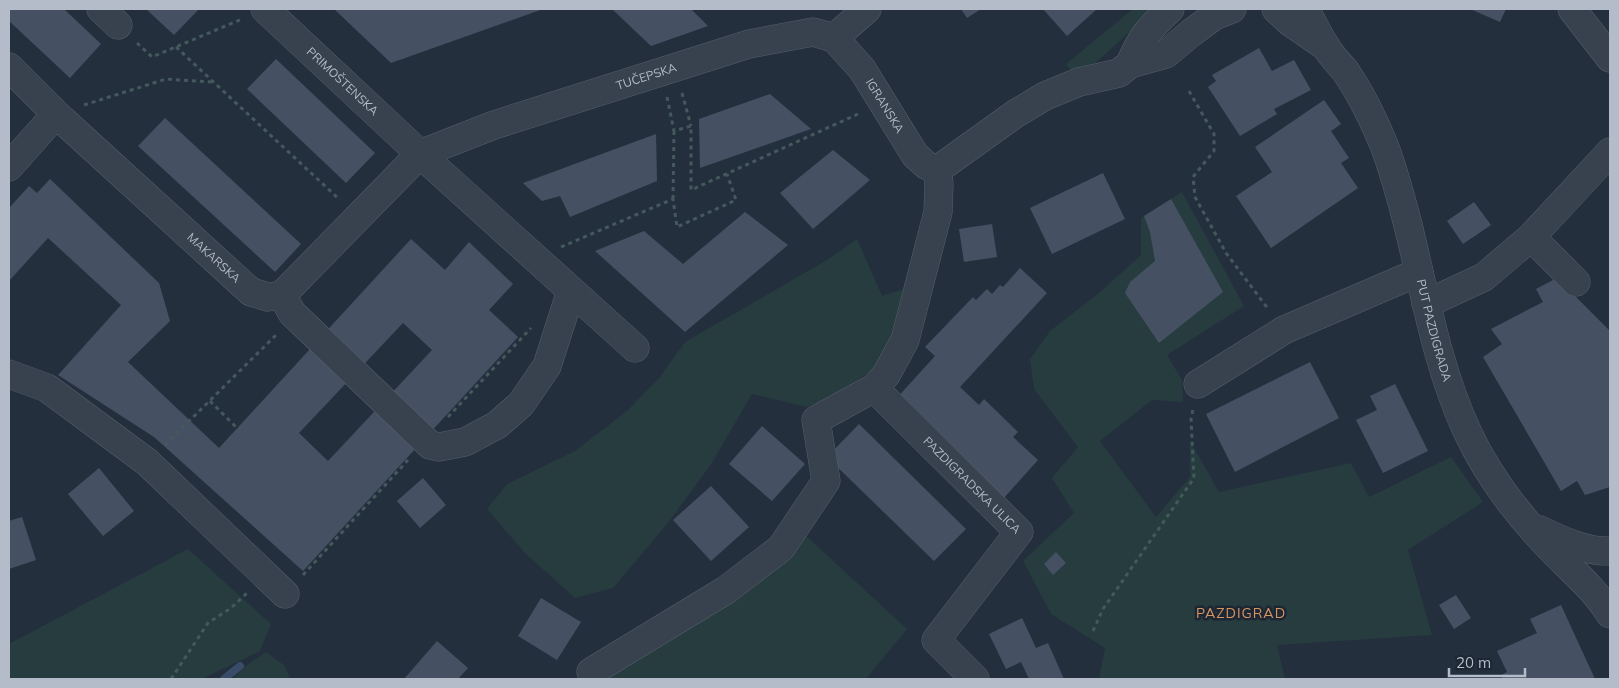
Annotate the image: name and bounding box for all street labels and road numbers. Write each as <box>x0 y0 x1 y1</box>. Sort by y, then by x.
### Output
street label: PRIMOŠTENSKA <box>304 44 382 118</box>
street label: TUČEPSKA <box>614 59 679 93</box>
street label: IGRANSKA <box>863 75 908 136</box>
street label: MAKARSKA <box>184 229 244 286</box>
street label: PUT PAZDIGRADA <box>1414 278 1455 384</box>
street label: PAZDIGRADSKA ULICA <box>920 433 1024 537</box>

